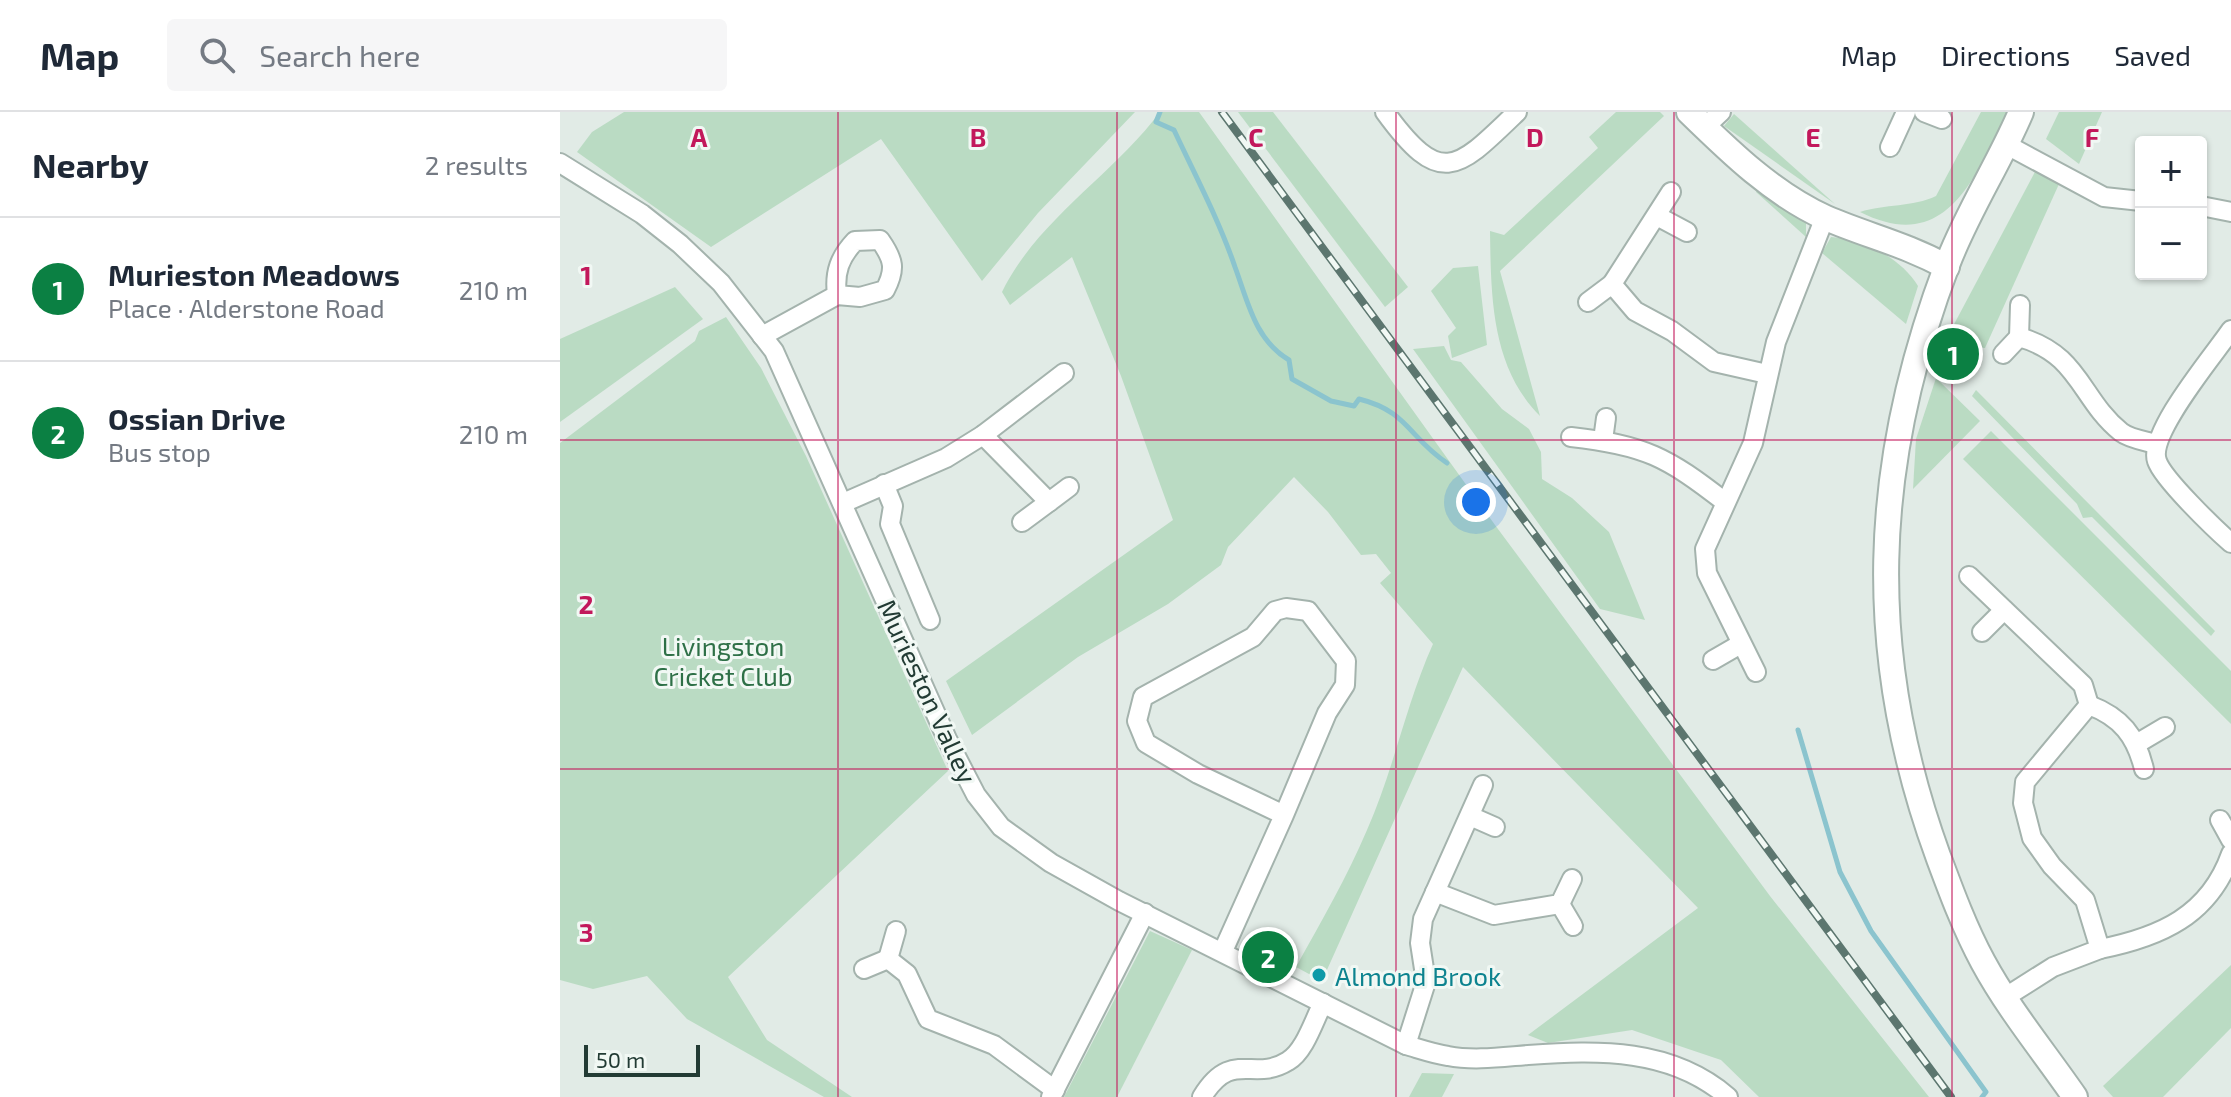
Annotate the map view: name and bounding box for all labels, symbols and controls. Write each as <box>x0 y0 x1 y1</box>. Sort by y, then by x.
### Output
search box <box>167 19 727 91</box>
text: Map <box>40 32 119 78</box>
icon: search <box>195 33 239 77</box>
text: Search here <box>259 37 420 73</box>
text: Map <box>1841 38 1897 72</box>
text: Directions <box>1941 38 2070 72</box>
text: Saved <box>2114 38 2191 72</box>
text: A <box>691 121 708 152</box>
text: B <box>970 121 986 152</box>
text: C <box>1248 121 1264 152</box>
text: D <box>1526 121 1544 152</box>
text: E <box>1805 121 1821 152</box>
text: F <box>2085 121 2099 152</box>
map controls <box>2135 136 2207 280</box>
button: + <box>2135 136 2207 208</box>
text: Nearby <box>32 144 149 185</box>
text: 2 results <box>425 149 528 180</box>
button: − <box>2135 208 2207 280</box>
text: Murieston Meadows <box>108 256 400 292</box>
text: 1 <box>580 259 592 290</box>
text: 1 <box>52 274 64 305</box>
text: 210 m <box>459 274 528 305</box>
text: Place · Alderstone Road <box>108 292 385 323</box>
pin: 1 <box>1927 324 1979 384</box>
text: Ossian Drive <box>108 400 286 436</box>
text: 2 <box>50 418 66 449</box>
text: 210 m <box>459 418 528 449</box>
text: Bus stop <box>108 436 211 467</box>
your location <box>1456 482 1496 522</box>
text: 2 <box>578 588 594 619</box>
street label: Murieston Valley <box>872 594 984 788</box>
park label: Livingston Cricket Club <box>653 630 793 691</box>
text: 3 <box>579 916 593 947</box>
pin: 2 <box>1242 927 1294 987</box>
place label: Almond Brook <box>1335 960 1501 991</box>
marker: Almond Brook <box>1310 966 1328 984</box>
scale bar <box>584 1041 700 1077</box>
text: 50 m <box>596 1046 645 1072</box>

